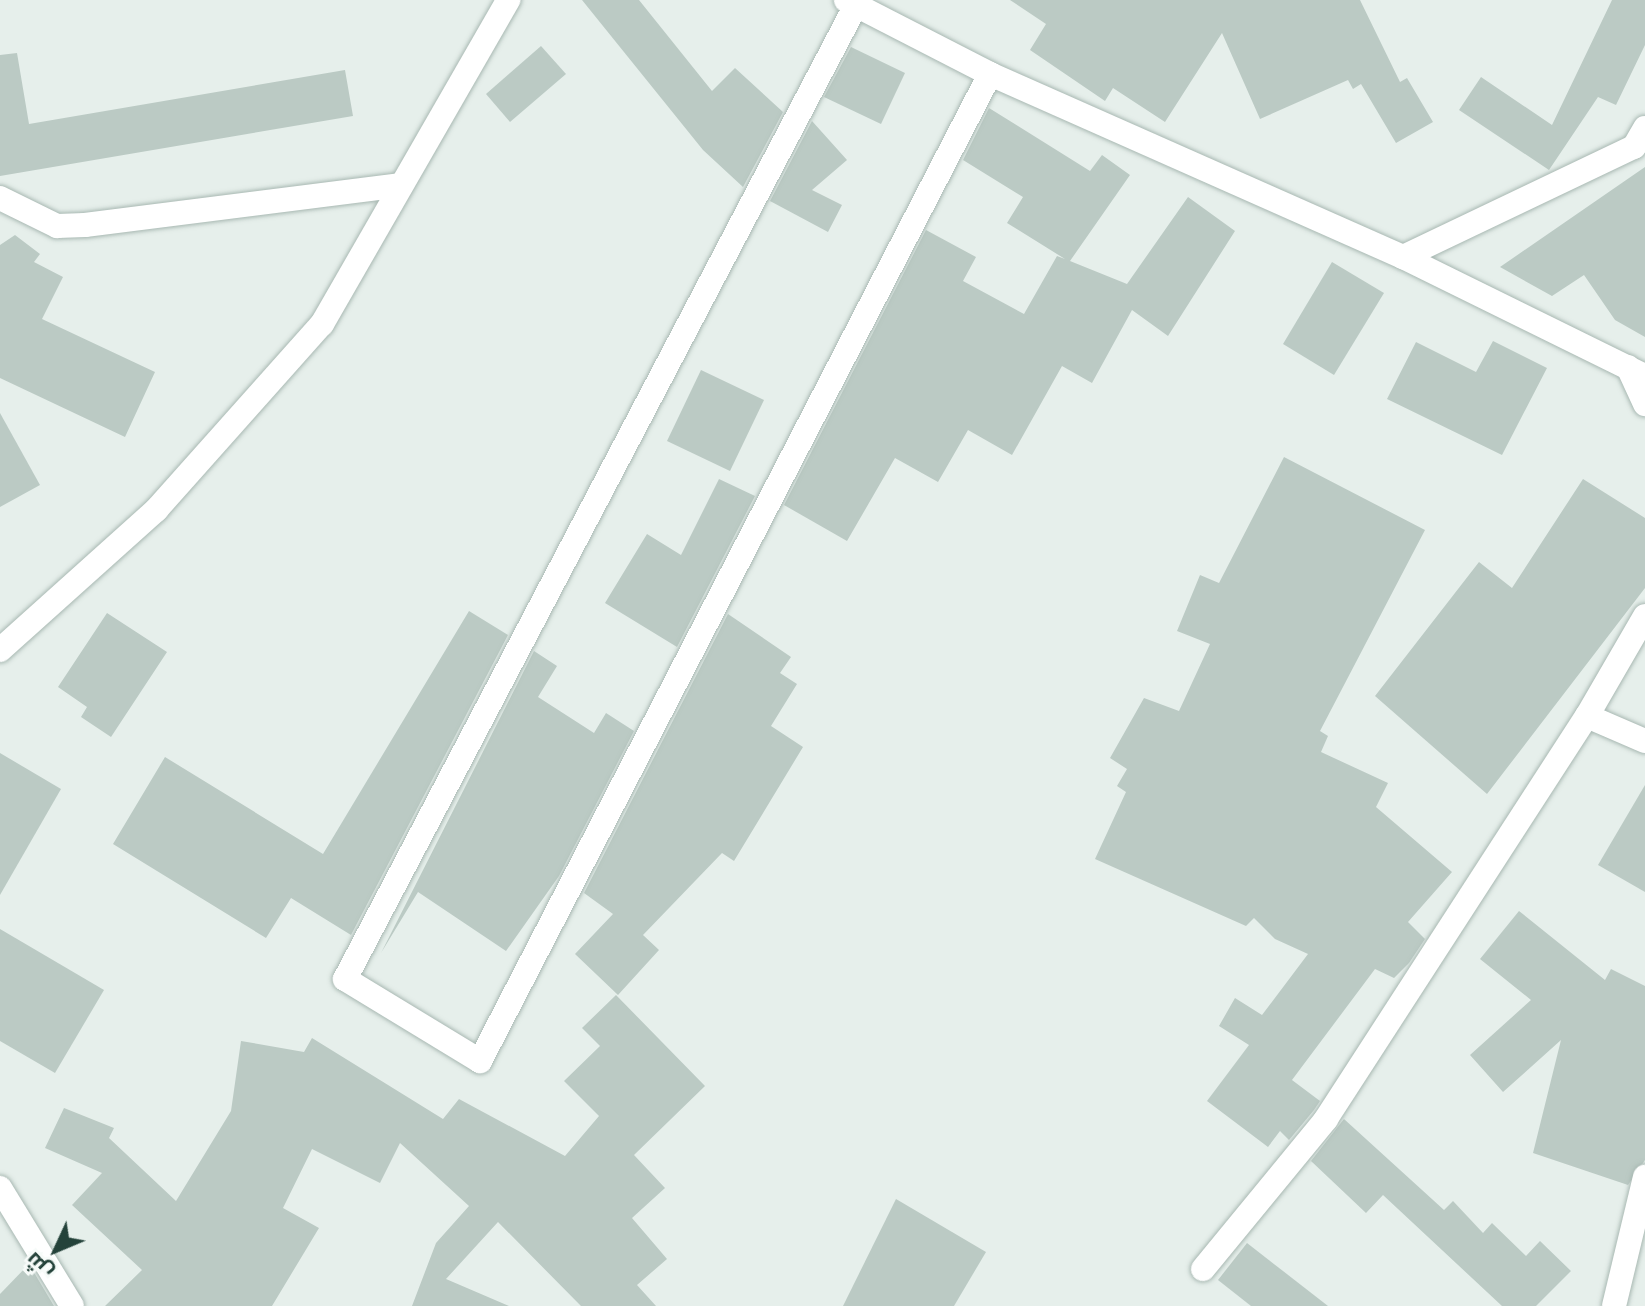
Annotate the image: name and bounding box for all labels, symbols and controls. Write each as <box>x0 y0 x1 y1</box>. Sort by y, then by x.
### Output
north arrow <box>16 1210 96 1290</box>
text: ش <box>19 1247 59 1287</box>

